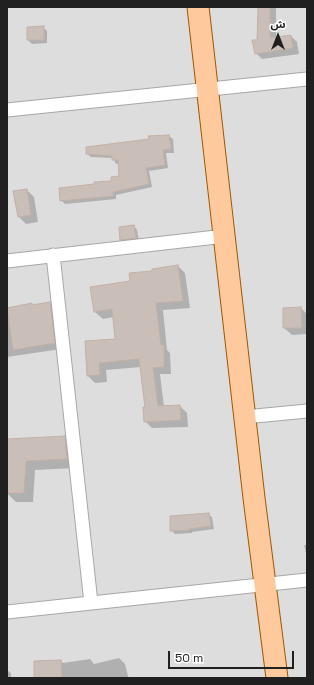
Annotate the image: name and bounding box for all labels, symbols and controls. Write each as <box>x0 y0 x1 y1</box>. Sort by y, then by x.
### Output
north arrow <box>258 16 298 56</box>
text: ش <box>270 17 286 31</box>
scale bar <box>170 643 296 669</box>
text: 50 m <box>175 650 203 666</box>

